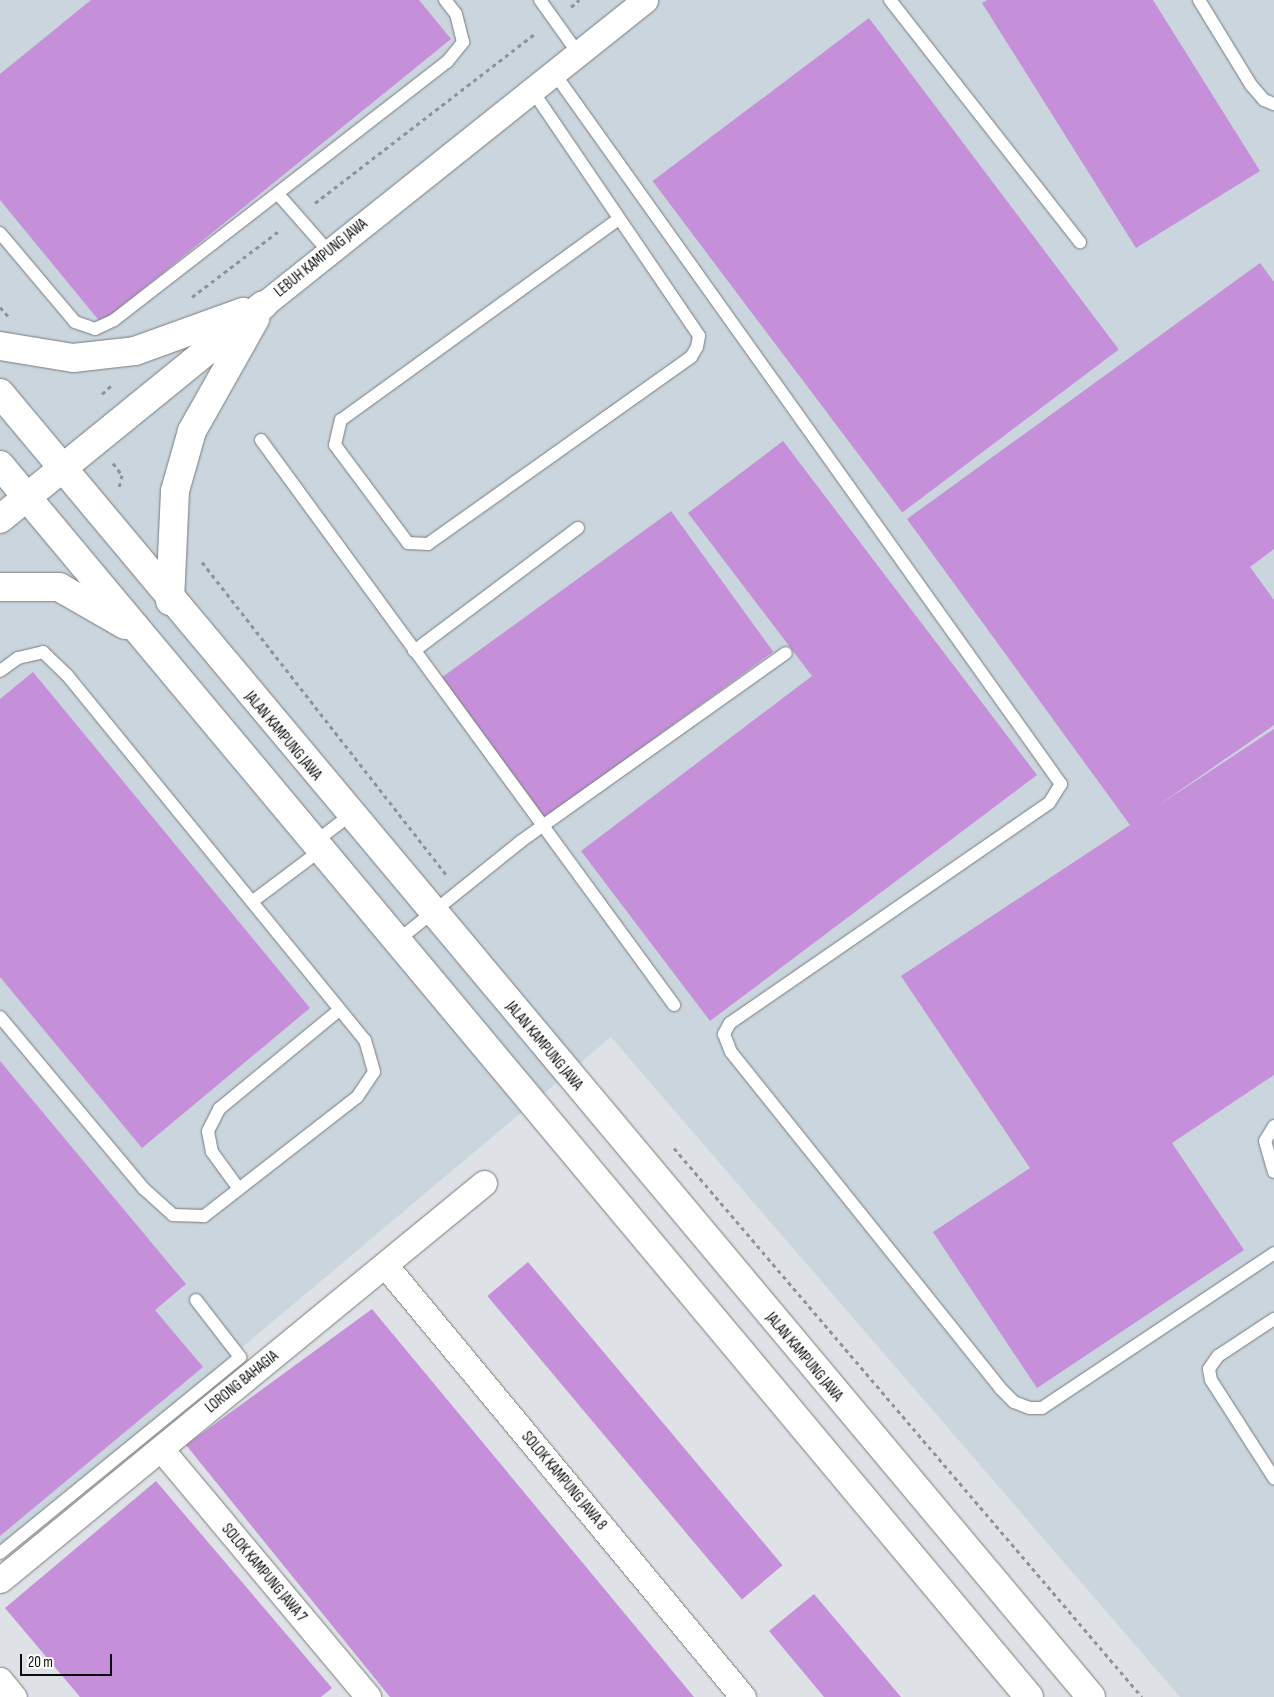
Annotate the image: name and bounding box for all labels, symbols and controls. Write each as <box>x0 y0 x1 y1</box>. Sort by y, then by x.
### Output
street label: LEBUH KAMPUNG JAWA <box>271 215 371 301</box>
street label: JALAN KAMPUNG JAWA <box>241 688 325 784</box>
street label: JALAN KAMPUNG JAWA <box>502 998 586 1094</box>
street label: JALAN KAMPUNG JAWA <box>762 1309 846 1405</box>
street label: LORONG BAHAGIA <box>202 1347 282 1417</box>
street label: SOLOK KAMPUNG JAWA 8 <box>518 1428 610 1534</box>
street label: SOLOK KAMPUNG JAWA 7 <box>218 1520 310 1626</box>
scale bar <box>22 1644 115 1676</box>
text: 20 m <box>28 1653 53 1672</box>

